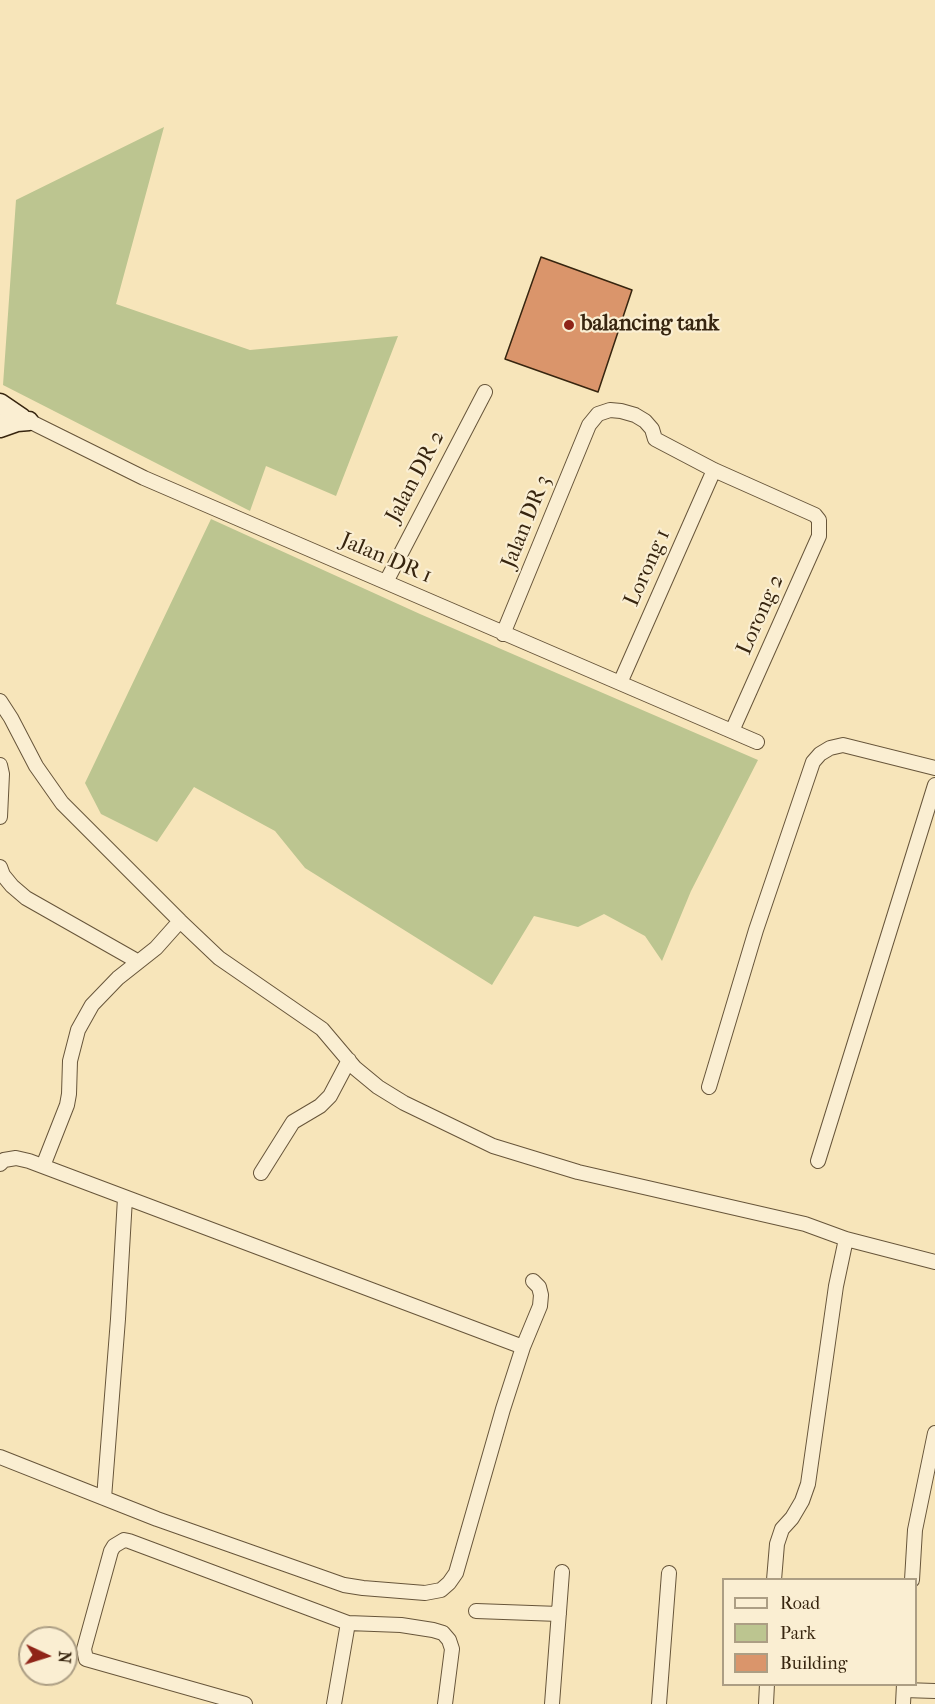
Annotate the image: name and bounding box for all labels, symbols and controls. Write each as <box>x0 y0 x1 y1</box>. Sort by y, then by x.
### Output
place label: balancing tank <box>581 312 719 338</box>
marker: balancing tank <box>562 318 576 332</box>
street label: Jalan DR 2 <box>381 427 451 527</box>
street label: Jalan DR 3 <box>496 472 558 572</box>
street label: Lorong 1 <box>619 525 677 611</box>
street label: Jalan DR 1 <box>336 528 436 590</box>
street label: Lorong 2 <box>732 571 790 659</box>
legend <box>722 1578 917 1686</box>
text: Road <box>780 1593 820 1614</box>
text: Park <box>780 1623 816 1644</box>
north arrow <box>18 1626 78 1686</box>
text: N <box>55 1650 74 1664</box>
text: Building <box>780 1653 847 1674</box>

